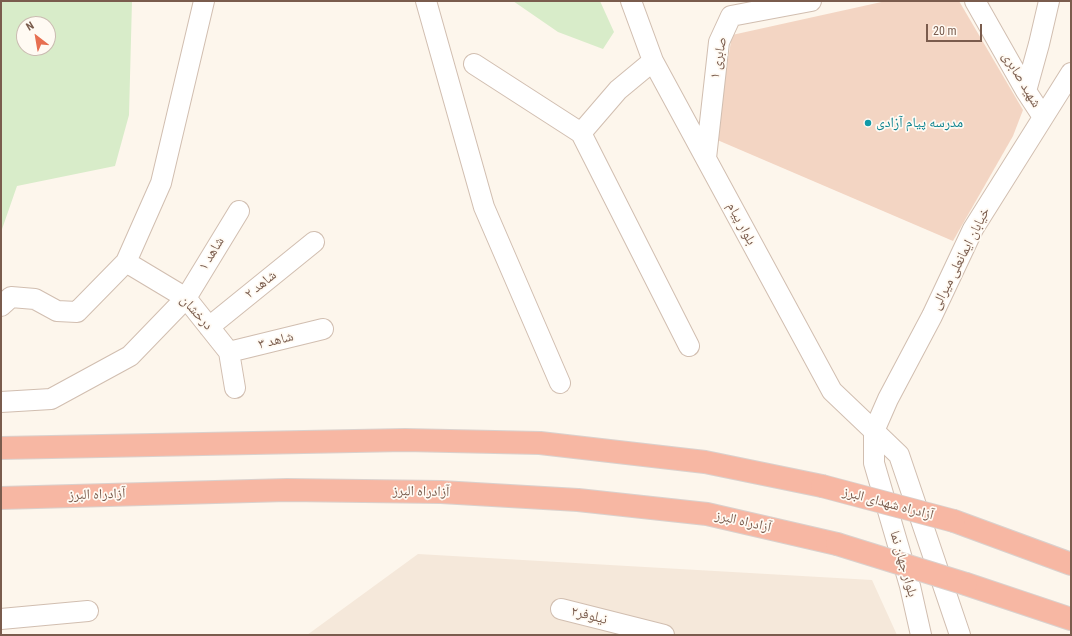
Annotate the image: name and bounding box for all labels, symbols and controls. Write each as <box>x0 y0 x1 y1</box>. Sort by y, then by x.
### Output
north arrow <box>16 16 56 56</box>
scale bar <box>928 16 984 42</box>
text: N <box>24 19 36 33</box>
text: 20 m <box>933 24 957 38</box>
street label: صابری ۱ <box>707 36 731 80</box>
street label: شهید صابری <box>998 49 1044 111</box>
place label: مدرسه پیام آزادی <box>876 115 963 131</box>
marker: مدرسه پیام آزادی <box>863 118 873 128</box>
street label: بلوار پیام <box>723 200 759 248</box>
street label: خیابان ایمانعلی میرالی <box>928 205 994 313</box>
street label: شاهد ۱ <box>196 234 228 274</box>
street label: شاهد ۲ <box>242 267 280 303</box>
street label: درخشان <box>176 292 216 334</box>
street label: شاهد ۳ <box>257 328 295 354</box>
street label: آزادراه البرز <box>392 483 450 501</box>
street label: آزادراه شهدای البرز <box>841 484 935 524</box>
street label: آزادراه البرز <box>68 486 126 504</box>
street label: آزادراه البرز <box>713 507 773 537</box>
street label: بلوار جهان نما <box>886 529 920 599</box>
street label: ۲نیلوفر <box>569 603 609 629</box>

